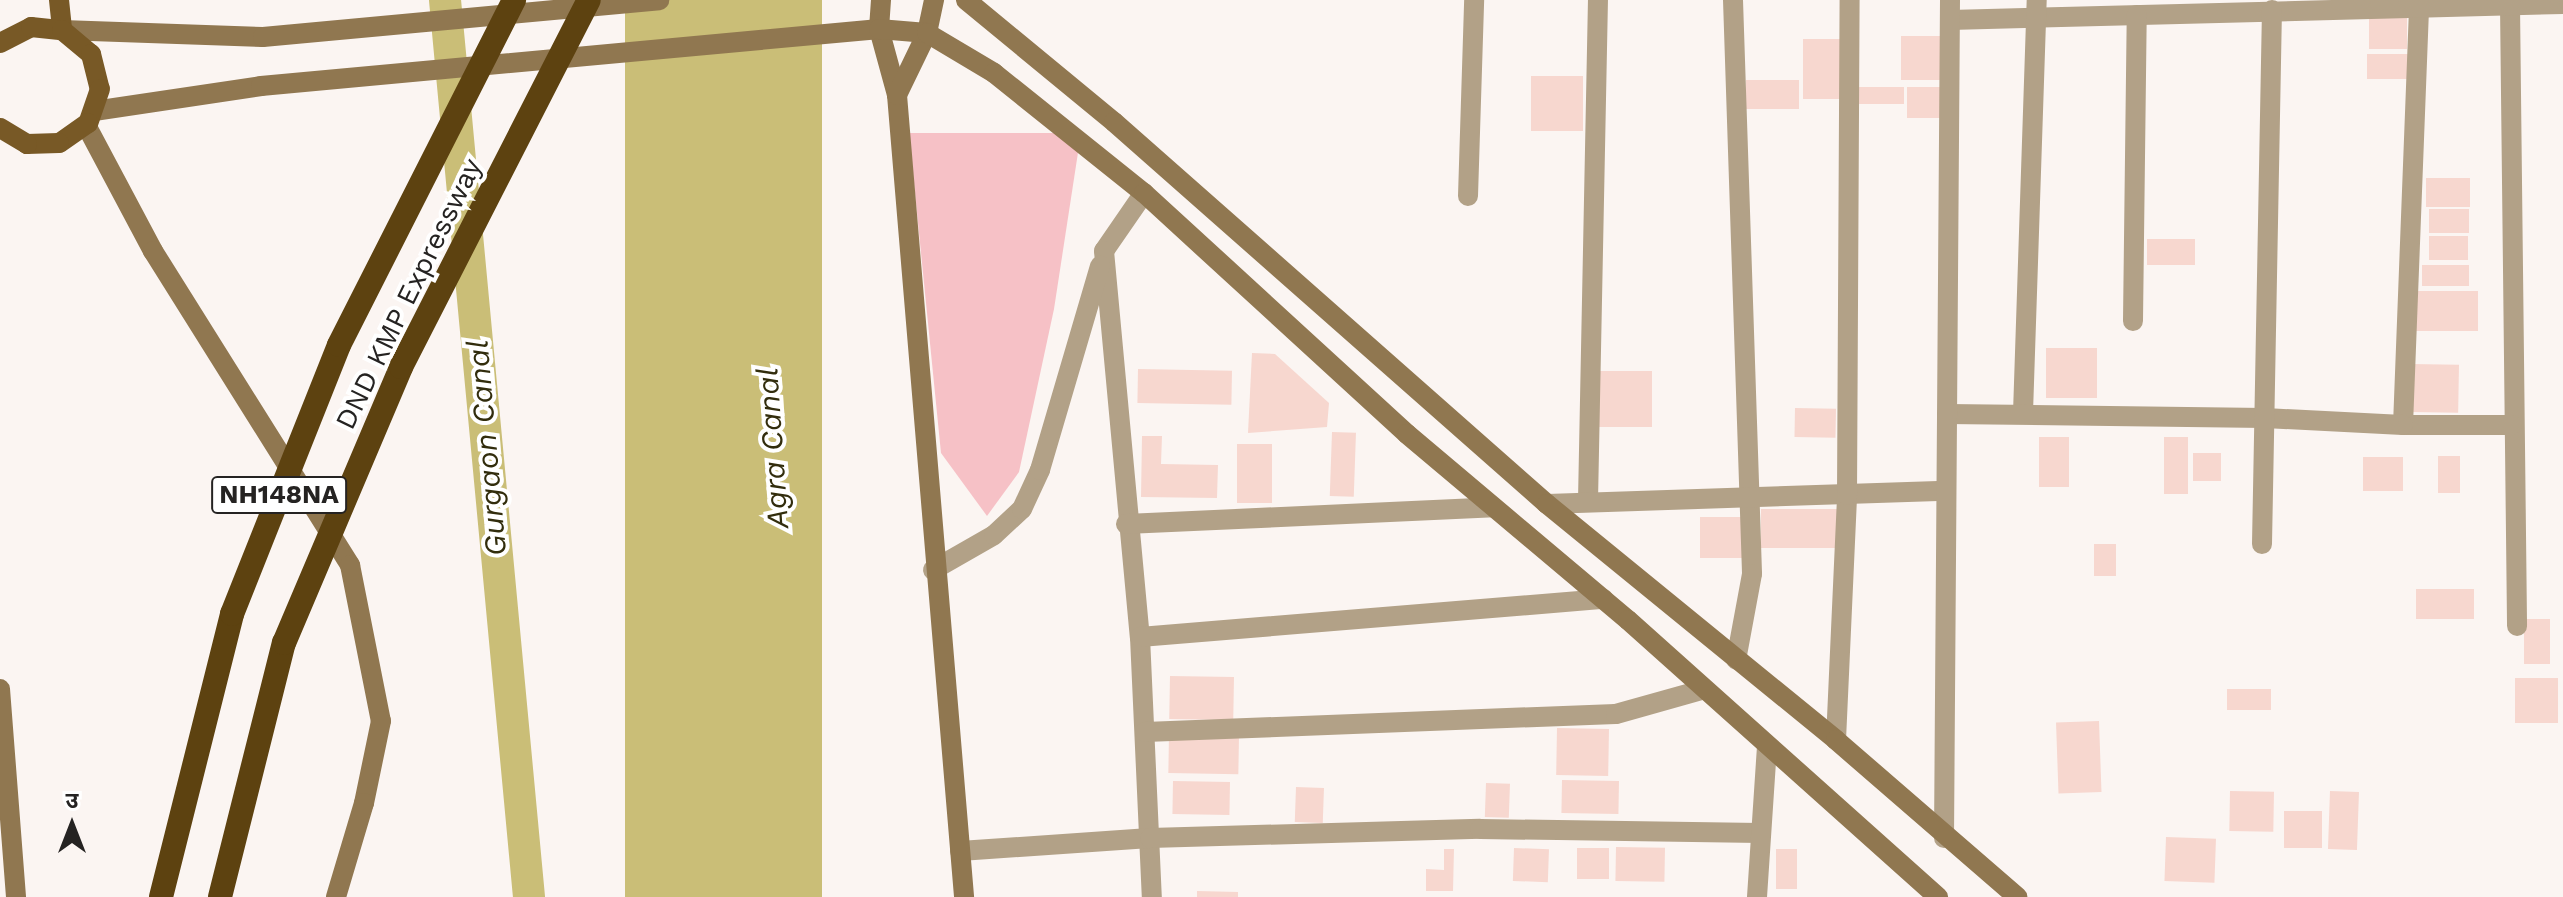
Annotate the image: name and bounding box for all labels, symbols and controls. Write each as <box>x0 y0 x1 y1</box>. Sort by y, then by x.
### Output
street label: DND KMP Expressway <box>329 153 489 435</box>
water label: Gurgaon Canal <box>460 338 514 558</box>
water label: Agra Canal <box>749 366 797 530</box>
road number: NH148NA <box>211 473 347 517</box>
north arrow <box>32 785 112 865</box>
text: उ <box>66 788 78 813</box>

